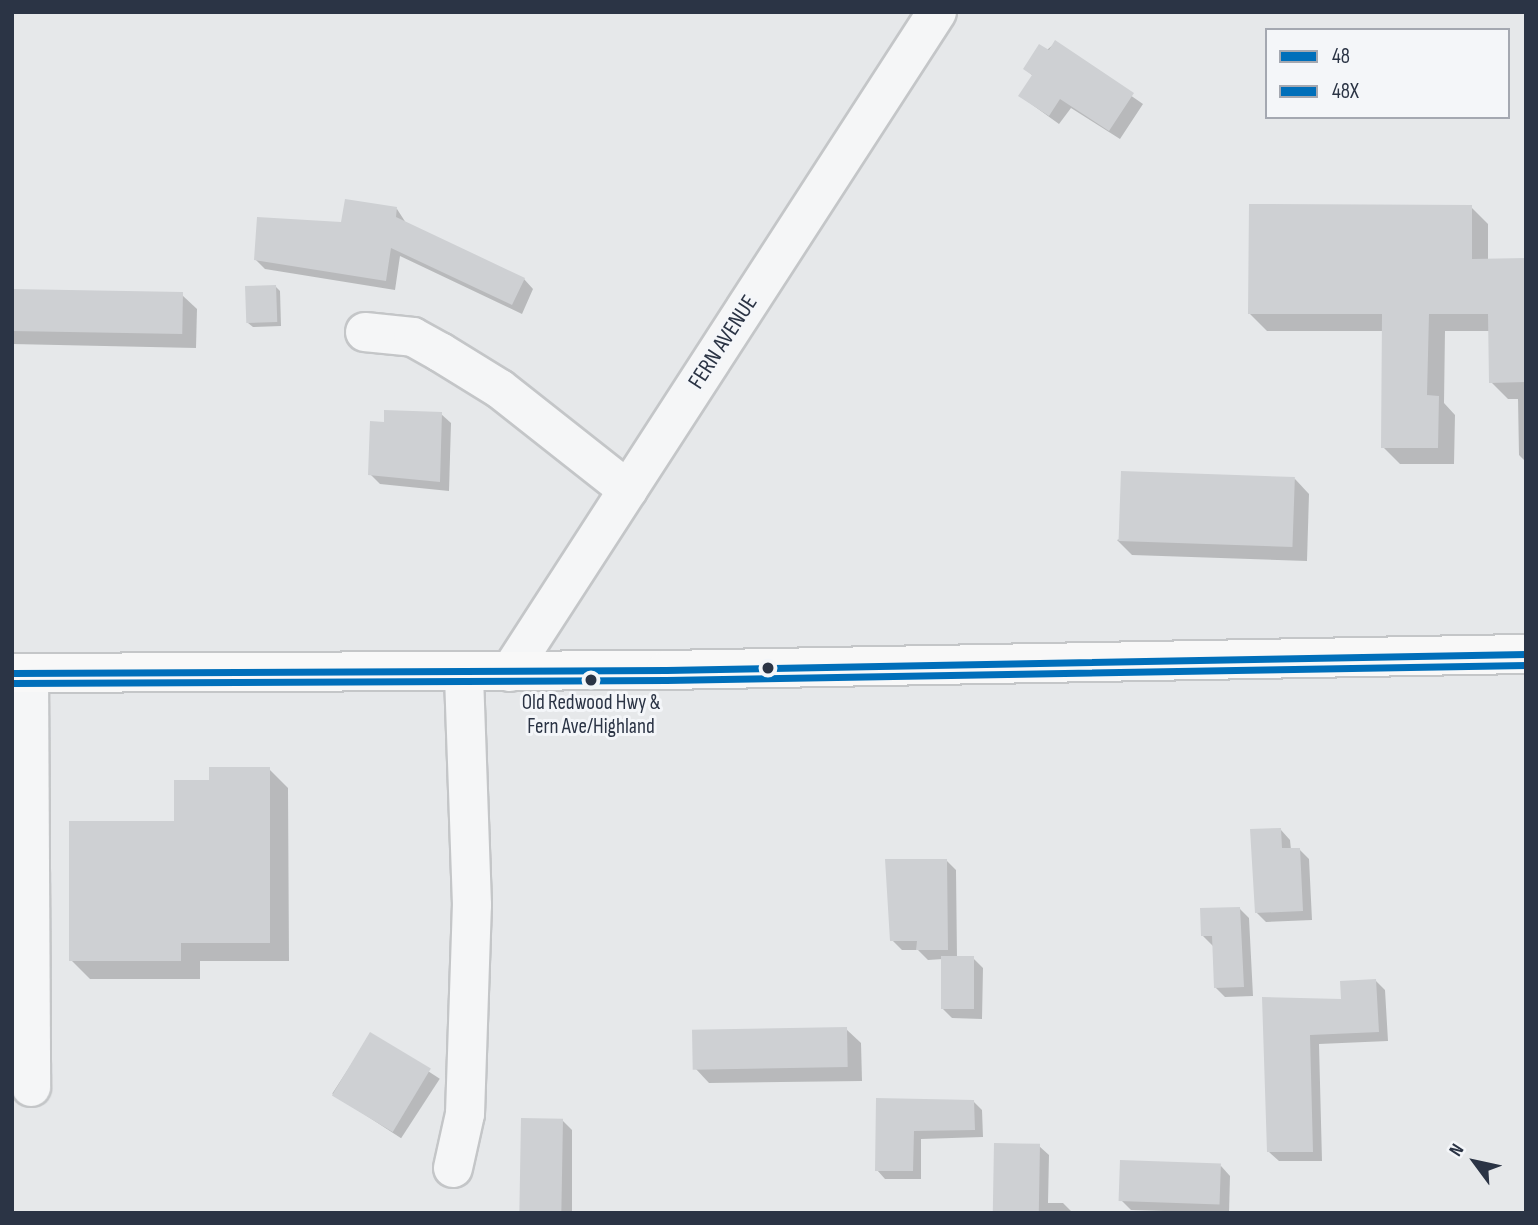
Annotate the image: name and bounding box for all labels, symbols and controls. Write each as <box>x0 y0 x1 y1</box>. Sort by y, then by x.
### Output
legend <box>1265 28 1510 119</box>
text: 48 <box>1332 44 1350 69</box>
text: 48X <box>1332 79 1359 104</box>
street label: FERN AVENUE <box>683 290 763 394</box>
unlabelled marker <box>761 661 775 675</box>
marker: Old Redwood Hwy & Fern Ave/Highland <box>584 673 598 687</box>
place label: Old Redwood Hwy & Fern Ave/Highland <box>522 690 660 740</box>
north arrow <box>1440 1127 1510 1197</box>
text: N <box>1445 1140 1469 1161</box>

